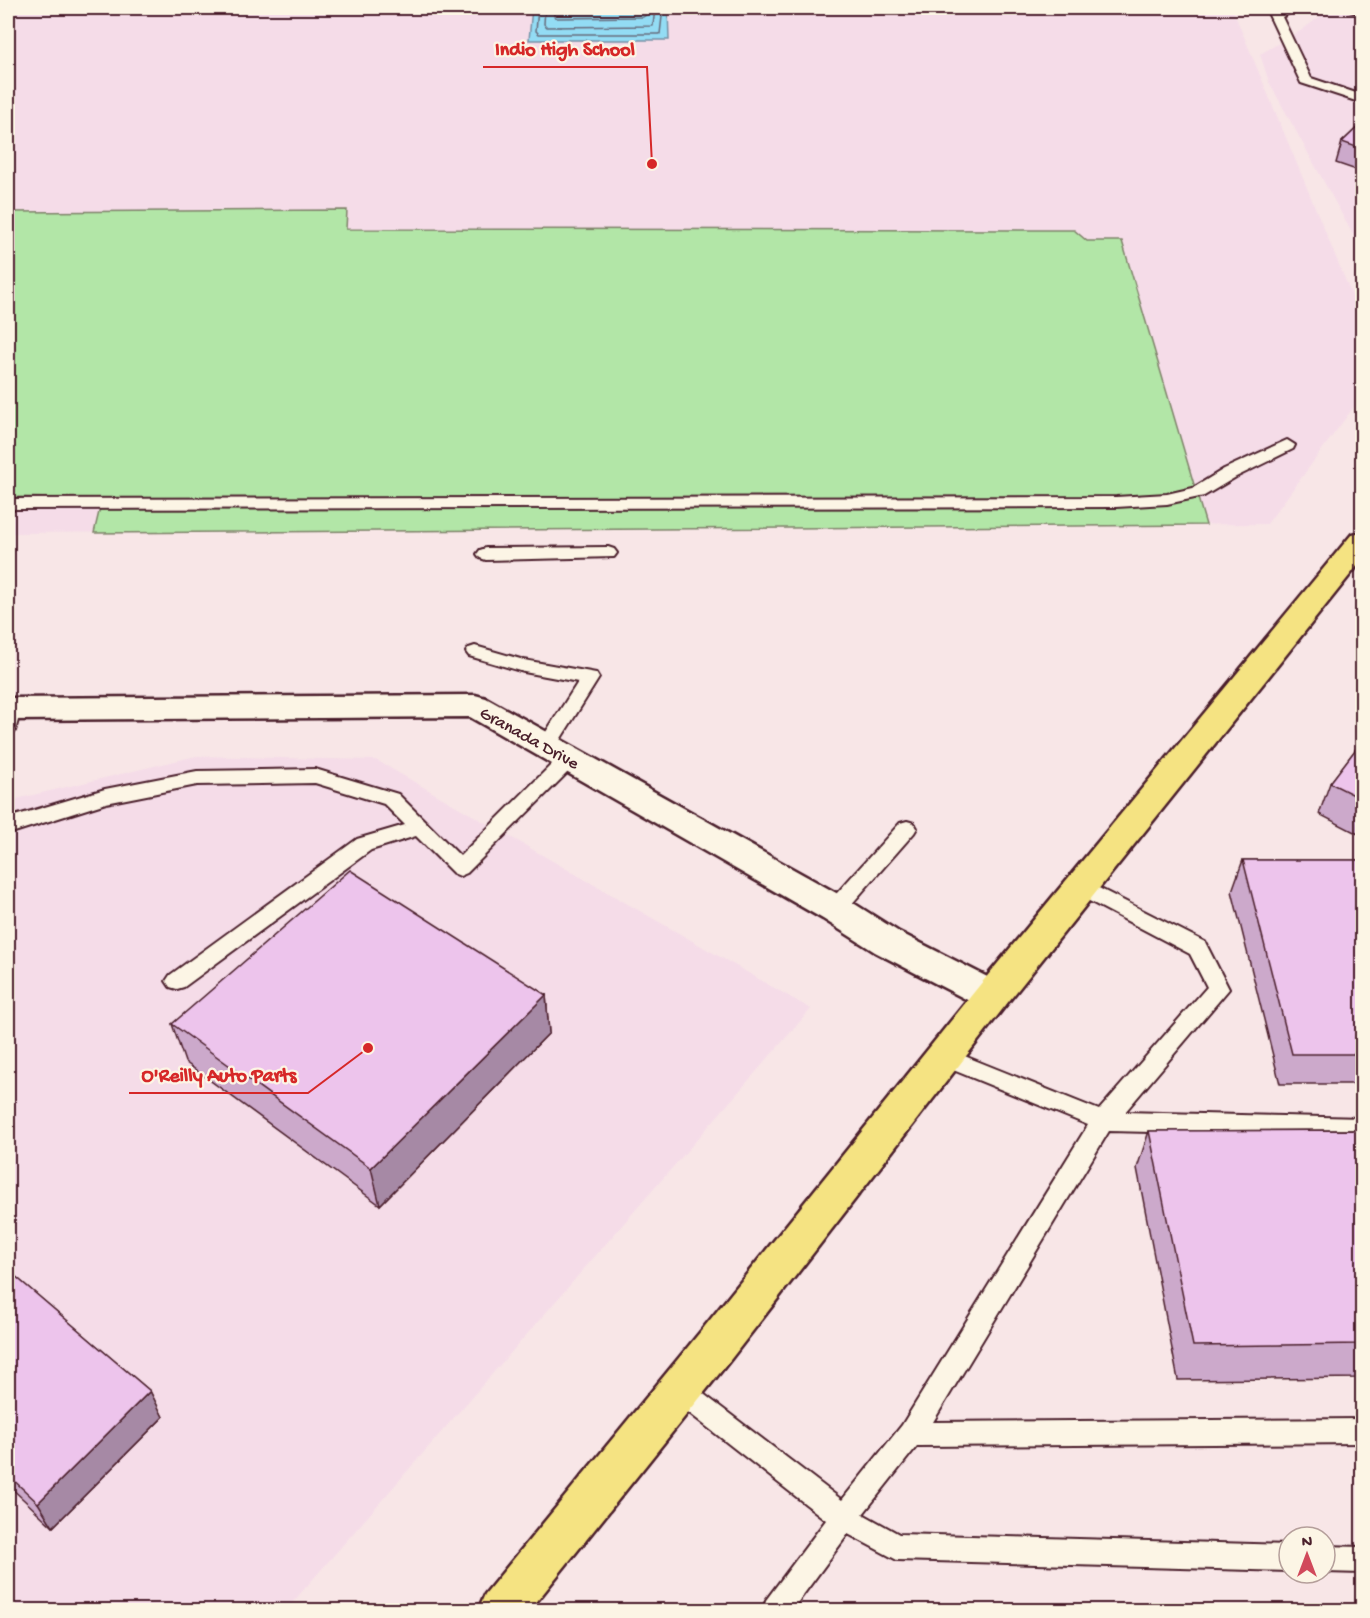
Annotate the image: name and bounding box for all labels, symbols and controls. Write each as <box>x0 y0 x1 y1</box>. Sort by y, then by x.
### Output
callout: Indio High School <box>483 29 647 67</box>
text: Indio High School <box>495 40 636 63</box>
street label: Granada Drive <box>475 703 583 775</box>
callout: O'Reilly Auto Parts <box>129 1055 308 1093</box>
text: O'Reilly Auto Parts <box>142 1066 298 1089</box>
north arrow <box>1277 1525 1337 1585</box>
text: N <box>1302 1534 1313 1553</box>

